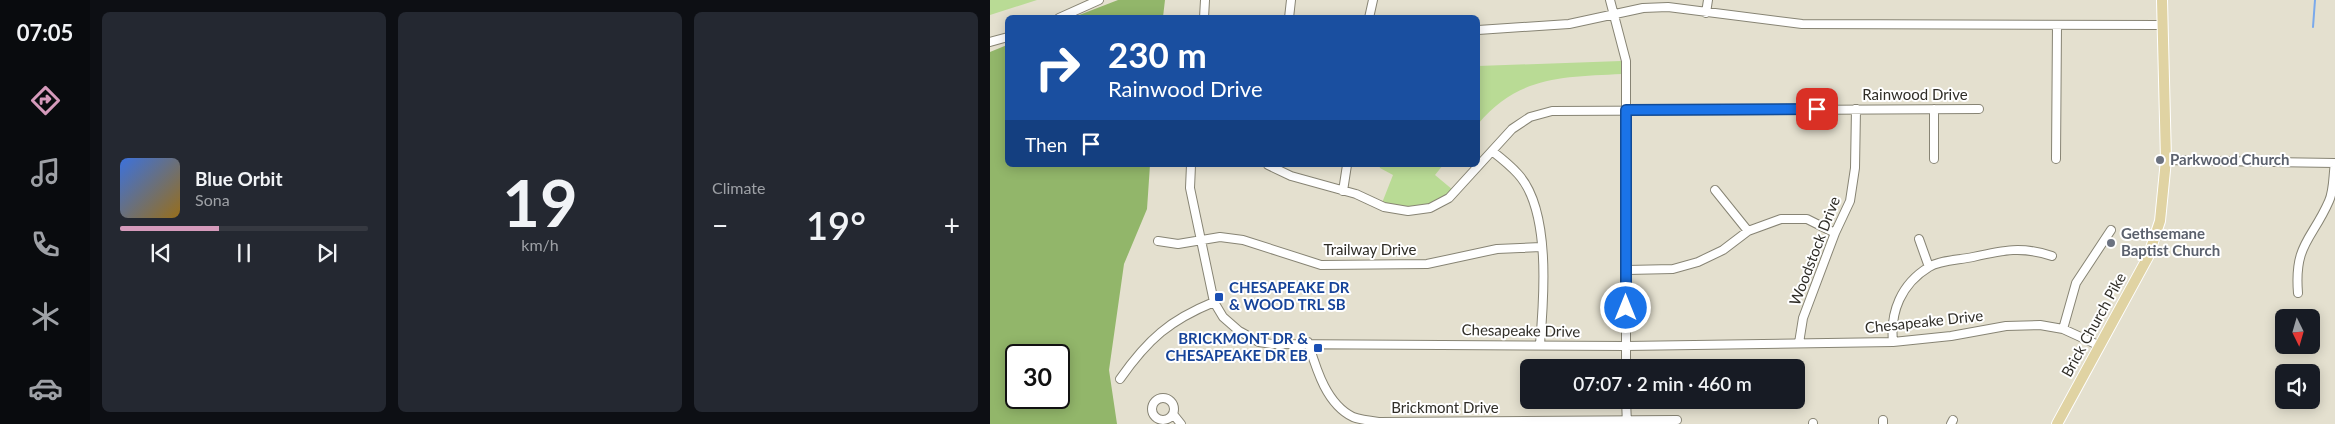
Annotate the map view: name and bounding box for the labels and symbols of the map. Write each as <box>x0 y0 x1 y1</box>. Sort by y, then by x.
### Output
street label: Rainwood Drive <box>1862 85 1968 103</box>
pin <box>1796 88 1838 130</box>
place label: Parkwood Church <box>2170 150 2290 168</box>
marker: Parkwood Church <box>2154 154 2166 166</box>
street label: Woodstock Drive <box>1785 194 1843 307</box>
place label: Gethsemane Baptist Church <box>2121 224 2220 259</box>
marker: Gethsemane Baptist Church <box>2105 237 2117 249</box>
street label: Trailway Drive <box>1323 240 1417 258</box>
street label: Brick Church Pike <box>2057 269 2129 380</box>
place label: CHESAPEAKE DR & WOOD TRL SB <box>1229 278 1350 313</box>
position arrow <box>1599 281 1651 333</box>
marker: CHESAPEAKE DR & WOOD TRL SB <box>1213 291 1225 303</box>
street label: Chesapeake Drive <box>1864 306 1984 336</box>
north arrow <box>2275 309 2320 354</box>
street label: Chesapeake Drive <box>1461 320 1581 340</box>
place label: BRICKMONT DR & CHESAPEAKE DR EB <box>1165 329 1308 364</box>
marker: BRICKMONT DR & CHESAPEAKE DR EB <box>1312 342 1324 354</box>
speed limit sign: 30 <box>1005 344 1070 409</box>
street label: Brickmont Drive <box>1391 398 1499 416</box>

